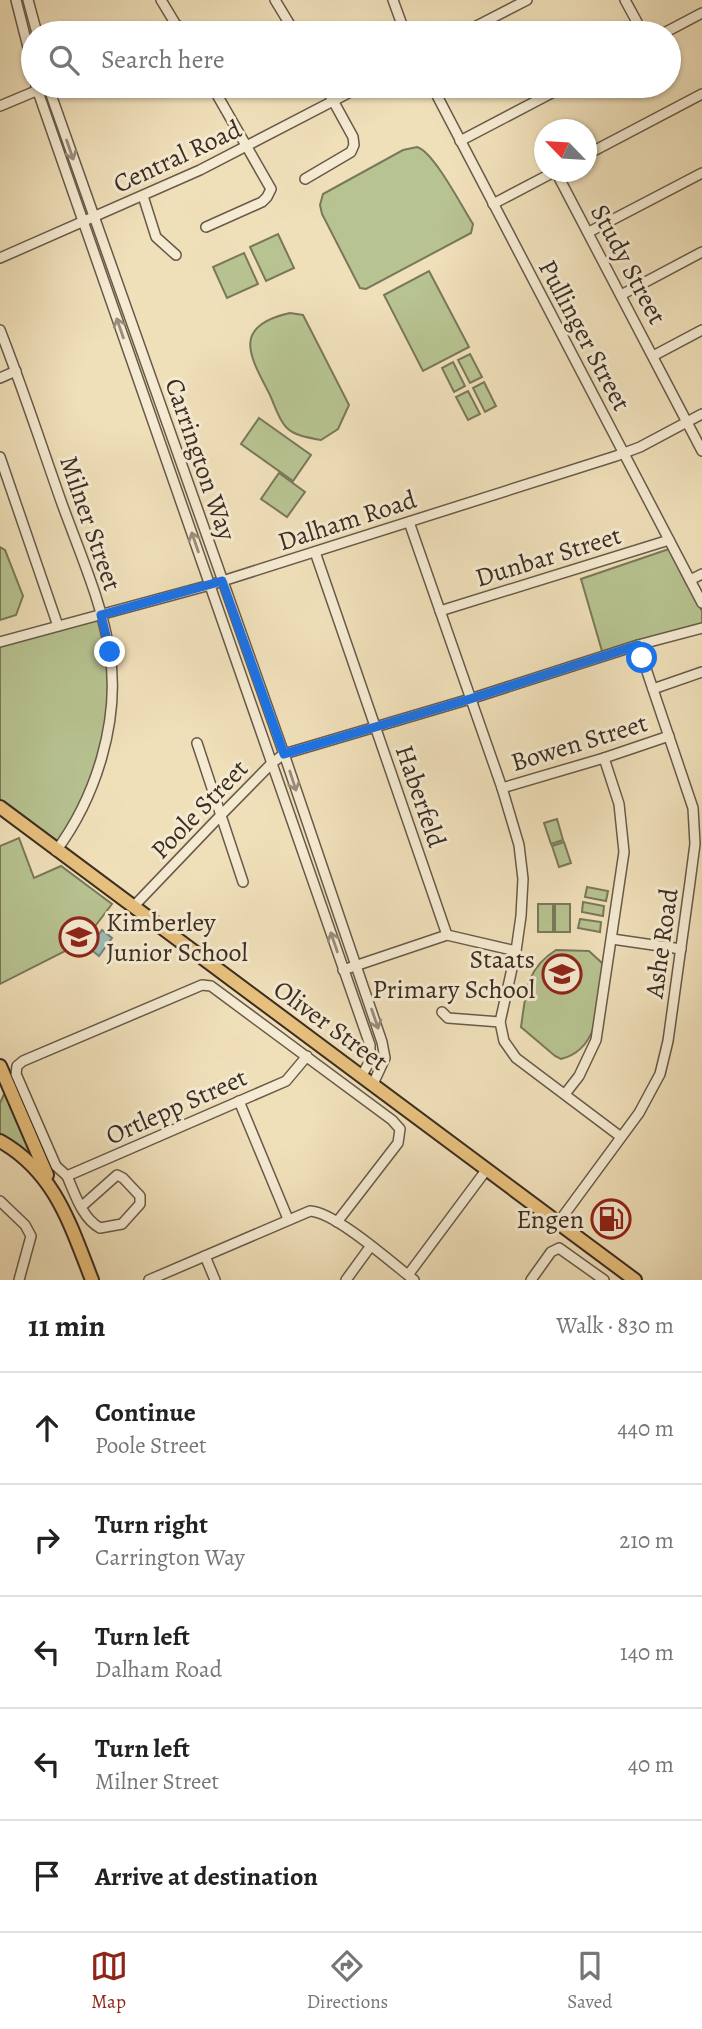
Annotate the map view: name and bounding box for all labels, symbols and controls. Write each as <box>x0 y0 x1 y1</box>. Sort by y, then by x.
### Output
search box <box>21 21 681 98</box>
icon: search <box>45 41 83 79</box>
text: Search here <box>101 42 225 77</box>
street label: Central Road <box>107 111 247 201</box>
north arrow <box>534 119 597 182</box>
one-way arrow <box>65 139 77 161</box>
street label: Study Street <box>582 198 675 331</box>
street label: Pullinger Street <box>530 254 639 417</box>
one-way arrow <box>113 317 125 339</box>
street label: Carrington Way <box>156 373 245 545</box>
street label: Milner Street <box>51 451 130 596</box>
street label: Dalham Road <box>273 482 421 559</box>
street label: Dunbar Street <box>471 518 626 595</box>
one-way arrow <box>188 532 200 554</box>
route end <box>94 636 125 667</box>
route start <box>626 642 657 673</box>
street label: Bowen Street <box>507 705 652 780</box>
street label: Haberfeld <box>387 740 454 852</box>
street label: Poole Street <box>143 752 256 867</box>
one-way arrow <box>288 769 300 791</box>
street label: Ashe Road <box>636 886 687 1001</box>
place label: Kimberley Junior School <box>106 905 248 970</box>
school or university icon: Kimberley Junior School <box>58 916 100 958</box>
one-way arrow <box>327 932 339 954</box>
place label: Staats Primary School <box>372 942 535 1007</box>
school or university icon: Staats Primary School <box>541 953 583 995</box>
street label: Oliver Street <box>266 972 395 1079</box>
one-way arrow <box>370 1008 382 1030</box>
street label: Ortlepp Street <box>100 1060 253 1153</box>
fuel station icon: Engen <box>590 1198 632 1240</box>
place label: Engen <box>516 1202 584 1237</box>
text: 11 min <box>28 1306 105 1346</box>
text: Walk · 830 m <box>556 1310 674 1341</box>
text: Continue <box>95 1395 196 1430</box>
icon: ahead <box>28 1409 66 1447</box>
text: 440 m <box>617 1413 674 1444</box>
text: Poole Street <box>95 1430 207 1461</box>
text: Turn right <box>95 1507 208 1542</box>
icon: right <box>28 1521 66 1559</box>
text: 210 m <box>619 1525 674 1556</box>
text: Carrington Way <box>95 1542 245 1573</box>
text: Turn left <box>95 1619 190 1654</box>
icon: left <box>28 1633 66 1671</box>
text: 140 m <box>620 1637 674 1668</box>
text: Dalham Road <box>95 1654 222 1685</box>
text: Turn left <box>95 1731 190 1766</box>
icon: left <box>28 1745 66 1783</box>
text: 40 m <box>628 1749 674 1780</box>
text: Milner Street <box>95 1766 219 1797</box>
icon: arrive <box>28 1857 66 1895</box>
text: Arrive at destination <box>95 1859 318 1894</box>
tab: Map <box>90 1947 128 2015</box>
tab: Directions <box>307 1947 388 2015</box>
tab: Saved <box>567 1947 612 2015</box>

